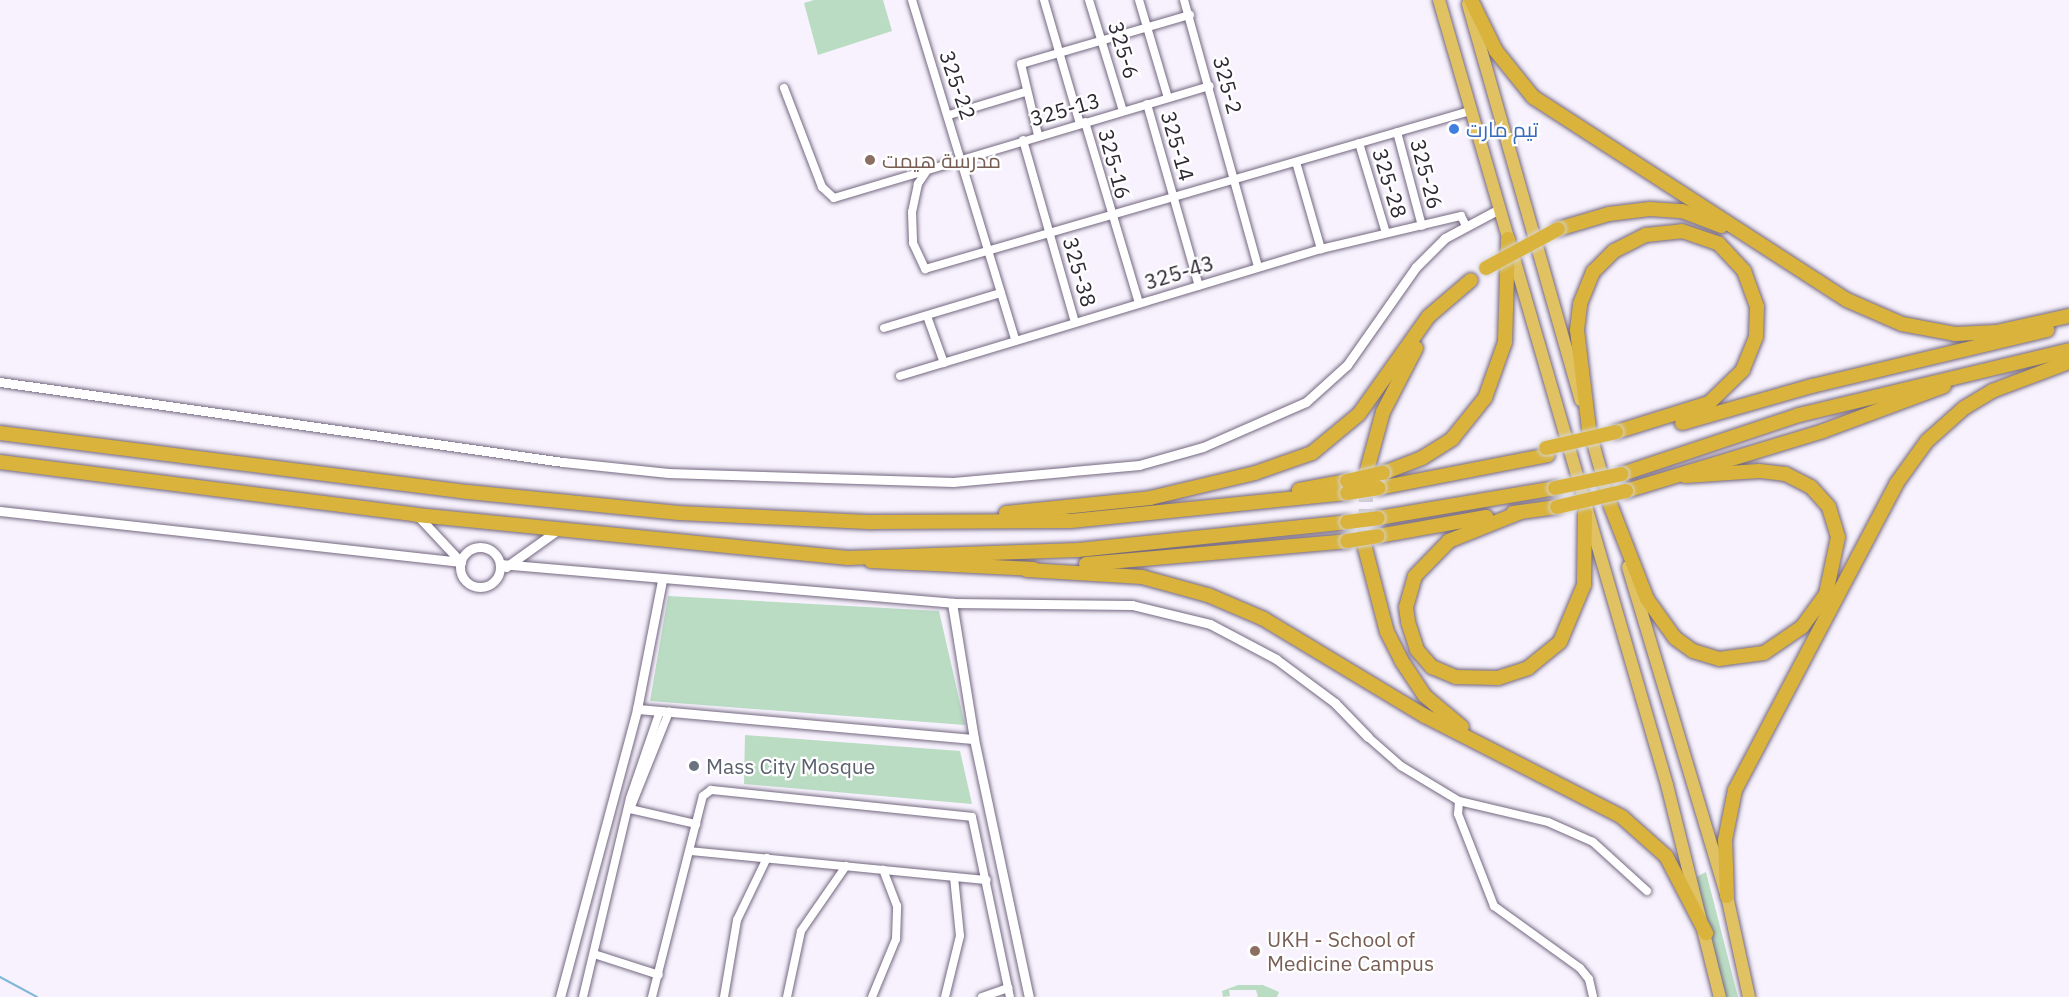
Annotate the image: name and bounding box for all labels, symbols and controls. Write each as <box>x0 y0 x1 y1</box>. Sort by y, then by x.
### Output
street label: 325-6 <box>1103 18 1145 82</box>
street label: 325-22 <box>934 47 982 123</box>
street label: 325-2 <box>1208 53 1248 117</box>
street label: 325-13 <box>1027 87 1103 131</box>
street label: 325-14 <box>1156 108 1200 184</box>
place label: تيم مارت <box>1466 116 1538 142</box>
marker: تيم مارت <box>1447 122 1461 136</box>
street label: 325-16 <box>1094 126 1136 202</box>
street label: 325-26 <box>1406 136 1448 212</box>
street label: 325-28 <box>1368 145 1412 221</box>
place label: مدرسة هيمت <box>882 147 1001 173</box>
marker: مدرسة هيمت <box>863 153 877 167</box>
street label: 325-38 <box>1058 234 1102 310</box>
street label: 325-43 <box>1141 250 1217 294</box>
place label: Mass City Mosque <box>706 753 875 779</box>
marker: Mass City Mosque <box>687 759 701 773</box>
place label: UKH - School of Medicine Campus <box>1267 926 1434 976</box>
marker: UKH - School of Medicine Campus <box>1248 944 1262 958</box>

